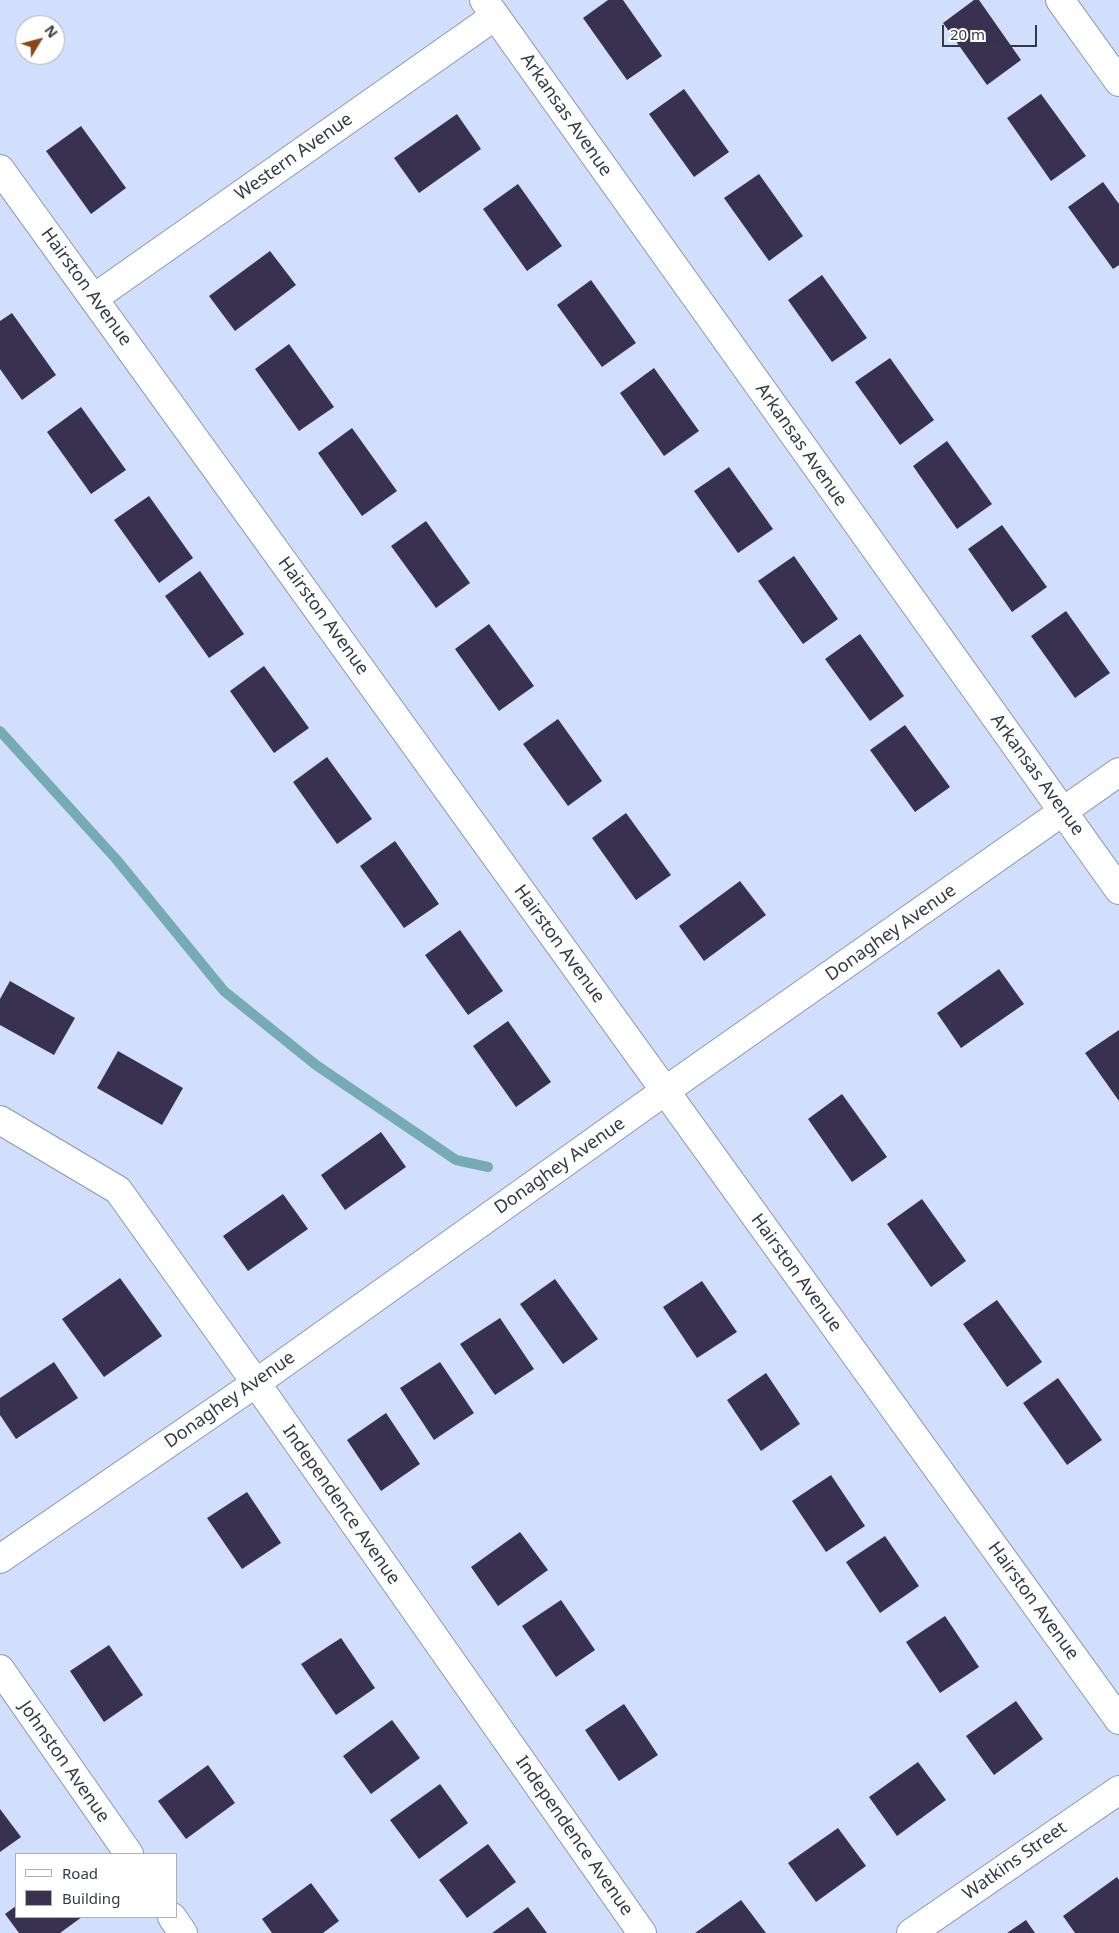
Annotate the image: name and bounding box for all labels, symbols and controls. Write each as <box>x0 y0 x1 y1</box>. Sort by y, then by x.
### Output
north arrow <box>15 15 65 65</box>
scale bar <box>944 15 1039 47</box>
text: N <box>41 21 63 42</box>
text: 20 m <box>950 24 985 44</box>
street label: Arkansas Avenue <box>516 49 616 181</box>
street label: Western Avenue <box>231 109 357 205</box>
street label: Hairston Avenue <box>36 224 136 350</box>
street label: Arkansas Avenue <box>751 379 851 511</box>
street label: Hairston Avenue <box>273 553 373 679</box>
street label: Arkansas Avenue <box>986 710 1088 840</box>
street label: Donaghey Avenue <box>822 880 960 986</box>
street label: Hairston Avenue <box>509 881 609 1007</box>
street label: Donaghey Avenue <box>491 1113 629 1219</box>
street label: Hairston Avenue <box>746 1210 846 1336</box>
street label: Donaghey Avenue <box>161 1347 299 1453</box>
street label: Independence Avenue <box>278 1421 404 1589</box>
street label: Hairston Avenue <box>983 1538 1083 1664</box>
street label: Johnston Avenue <box>14 1697 114 1827</box>
street label: Independence Avenue <box>511 1752 637 1920</box>
street label: Watkins Street <box>959 1817 1071 1905</box>
legend <box>15 1853 178 1918</box>
text: Road <box>62 1863 98 1883</box>
text: Building <box>62 1888 120 1908</box>

